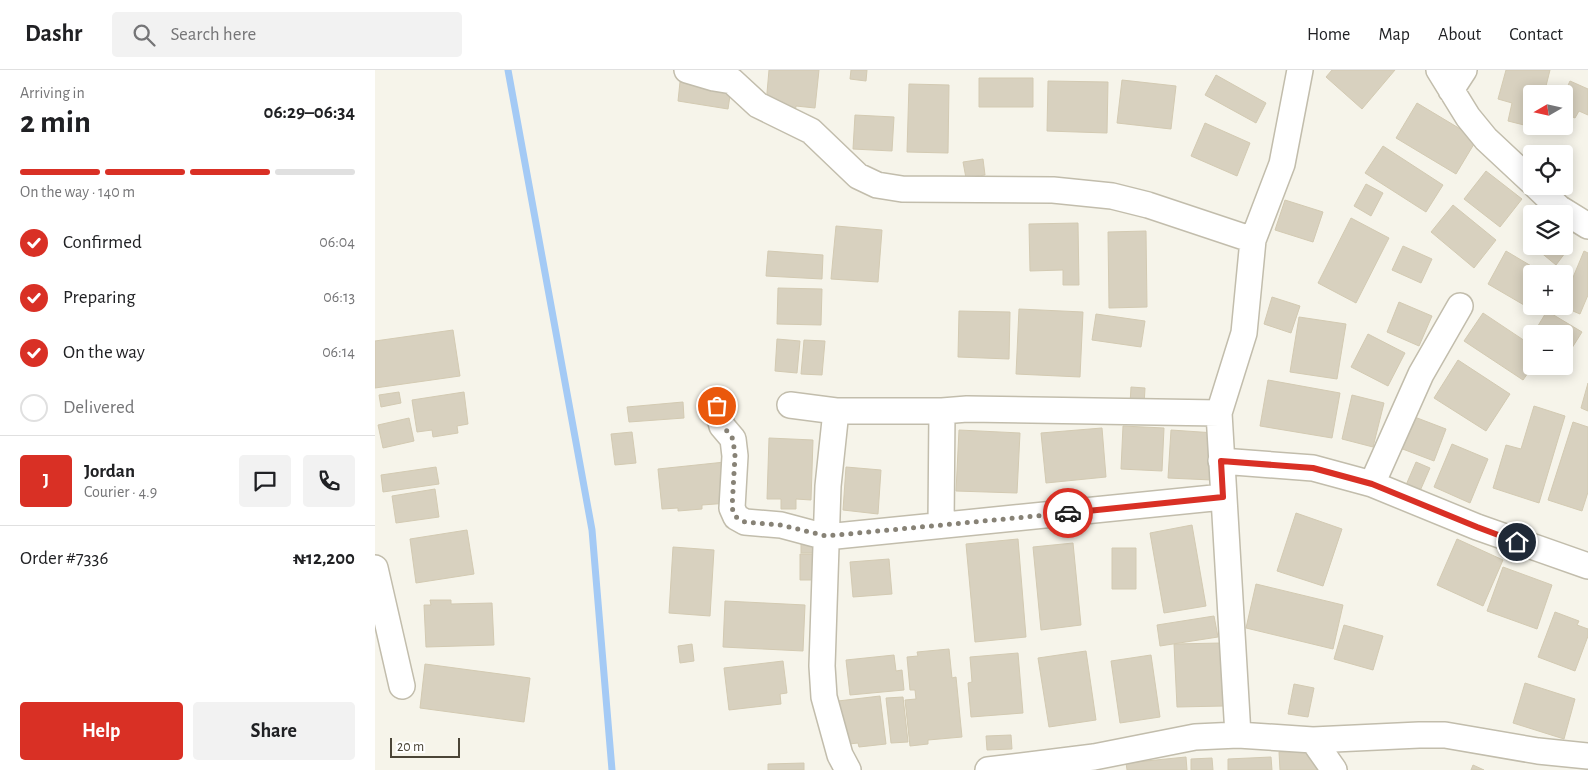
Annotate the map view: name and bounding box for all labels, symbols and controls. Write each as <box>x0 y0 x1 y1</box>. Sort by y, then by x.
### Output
search box <box>112 12 462 57</box>
icon: search <box>130 21 158 49</box>
text: Dashr <box>25 22 82 46</box>
text: Search here <box>170 25 256 44</box>
text: Home <box>1307 26 1350 44</box>
text: Map <box>1378 26 1410 44</box>
text: About <box>1438 26 1481 44</box>
text: Contact <box>1509 26 1563 44</box>
text: Arriving in <box>20 85 85 101</box>
north arrow <box>1523 85 1573 135</box>
map controls <box>1523 85 1573 375</box>
text: 06:29–06:34 <box>264 103 355 122</box>
text: 2 min <box>20 106 91 138</box>
button: locate <box>1523 145 1573 195</box>
text: On the way · 140 m <box>20 184 135 200</box>
button: layers <box>1523 205 1573 255</box>
icon: check <box>20 229 48 257</box>
text: Confirmed <box>63 233 142 252</box>
text: 06:04 <box>319 234 355 250</box>
button: + <box>1523 265 1573 315</box>
icon: check <box>20 284 48 312</box>
text: Preparing <box>63 288 136 307</box>
text: 06:13 <box>323 289 355 305</box>
button: − <box>1523 325 1573 375</box>
icon: check <box>20 339 48 367</box>
text: On the way <box>63 343 145 362</box>
text: 06:14 <box>322 344 355 360</box>
pin <box>696 385 738 427</box>
icon: bag <box>703 392 731 420</box>
text: Delivered <box>63 398 135 417</box>
button: chat <box>239 455 291 507</box>
button: phone <box>303 455 355 507</box>
text: Jordan <box>84 462 135 481</box>
text: J <box>43 471 49 490</box>
text: Courier · 4.9 <box>84 484 157 500</box>
courier <box>1043 488 1093 538</box>
icon: car <box>1054 499 1082 527</box>
pin <box>1496 521 1538 563</box>
icon: home <box>1503 528 1531 556</box>
text: Order #7336 <box>20 549 108 568</box>
text: ₦12,200 <box>293 549 355 568</box>
button: Help <box>20 702 183 760</box>
button: Share <box>193 702 355 760</box>
scale bar <box>390 735 460 758</box>
text: 20 m <box>397 740 424 754</box>

